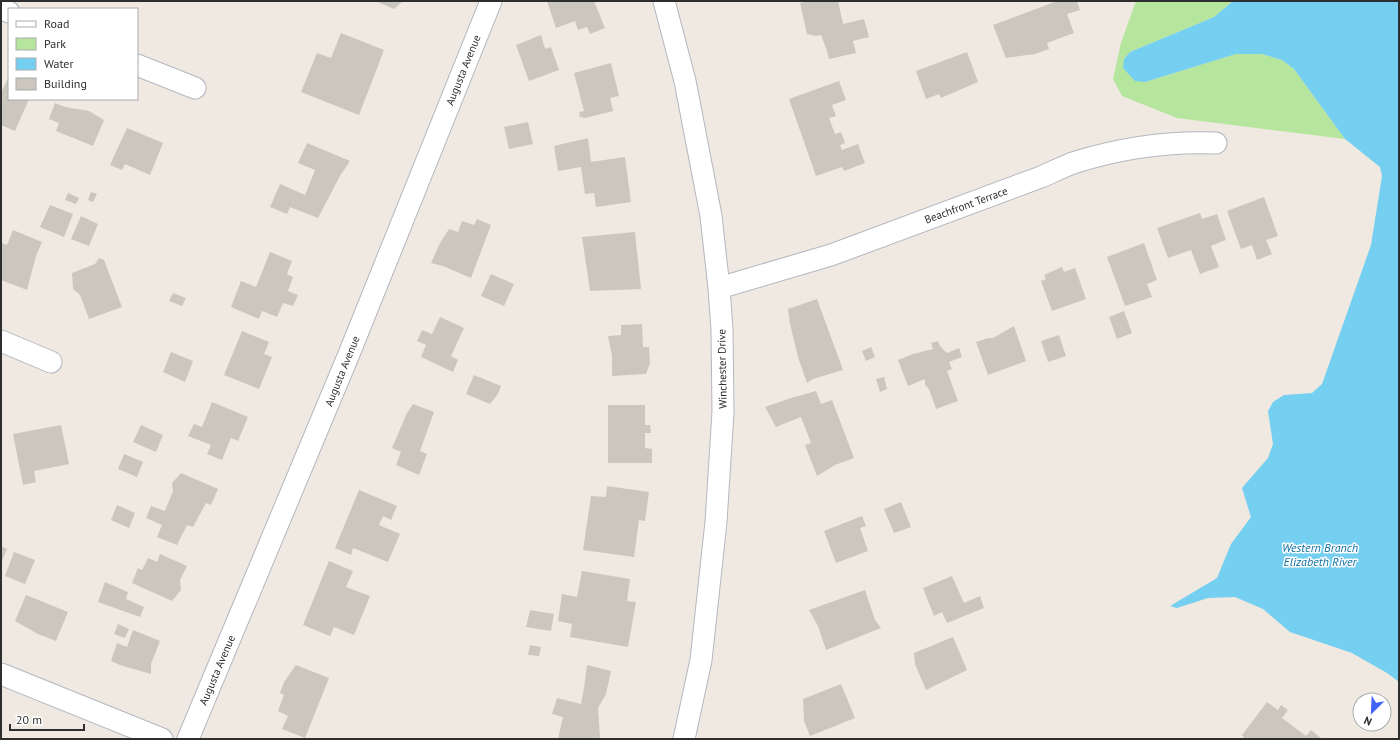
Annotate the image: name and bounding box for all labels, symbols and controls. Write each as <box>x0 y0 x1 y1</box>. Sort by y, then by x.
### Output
legend <box>8 8 138 100</box>
text: Road <box>44 16 69 31</box>
street label: Augusta Avenue <box>442 32 484 107</box>
text: Park <box>44 36 66 51</box>
text: Water <box>44 56 74 71</box>
text: Building <box>44 76 87 91</box>
street label: Beachfront Terrace <box>923 183 1010 227</box>
street label: Winchester Drive <box>714 329 730 409</box>
street label: Augusta Avenue <box>321 333 363 408</box>
water label: Western Branch Elizabeth River <box>1282 540 1358 569</box>
street label: Augusta Avenue <box>196 632 238 707</box>
north arrow <box>1352 692 1392 732</box>
scale bar <box>10 706 84 732</box>
text: 20 m <box>16 712 42 727</box>
text: N <box>1362 713 1374 729</box>

